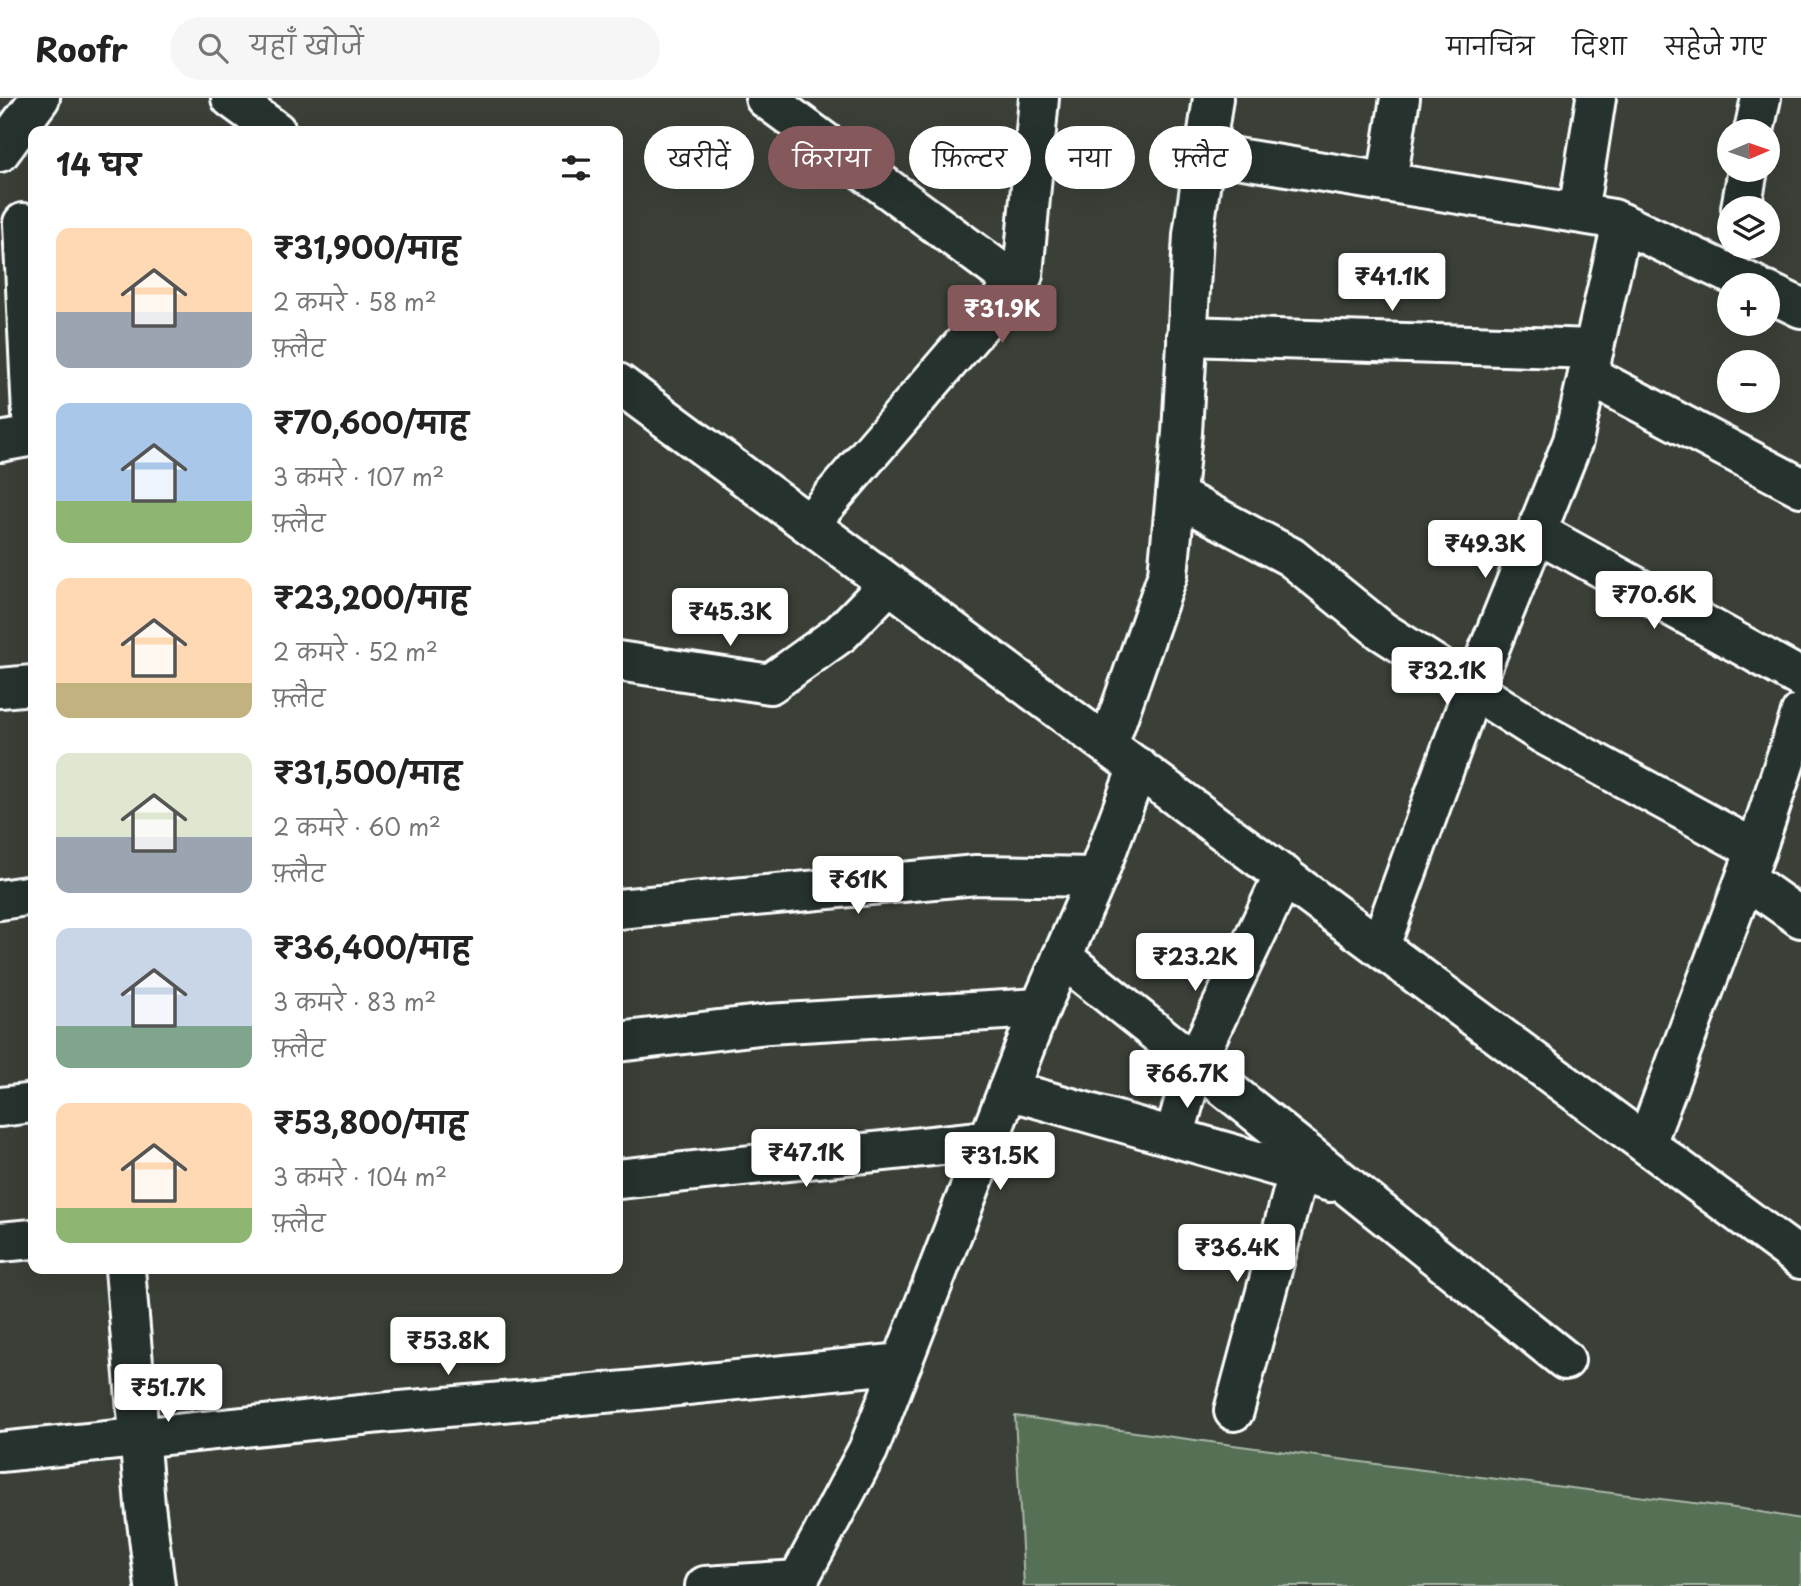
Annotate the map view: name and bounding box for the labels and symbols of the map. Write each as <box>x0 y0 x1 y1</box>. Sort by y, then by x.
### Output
north arrow <box>1717 119 1780 182</box>
pin: ₹41.1K <box>1335 254 1449 313</box>
pin: ₹31.9K <box>945 286 1059 345</box>
pin: ₹49.3K <box>1428 520 1542 580</box>
pin: ₹70.6K <box>1597 572 1711 631</box>
pin: ₹45.3K <box>673 588 787 648</box>
pin: ₹32.1K <box>1390 648 1504 707</box>
pin: ₹61K <box>817 856 899 916</box>
pin: ₹23.2K <box>1138 934 1252 993</box>
pin: ₹66.7K <box>1130 1051 1244 1110</box>
pin: ₹47.1K <box>749 1130 863 1189</box>
pin: ₹31.5K <box>943 1132 1057 1192</box>
pin: ₹36.4K <box>1180 1224 1294 1284</box>
pin: ₹53.8K <box>391 1318 505 1377</box>
pin: ₹51.7K <box>111 1364 225 1424</box>

